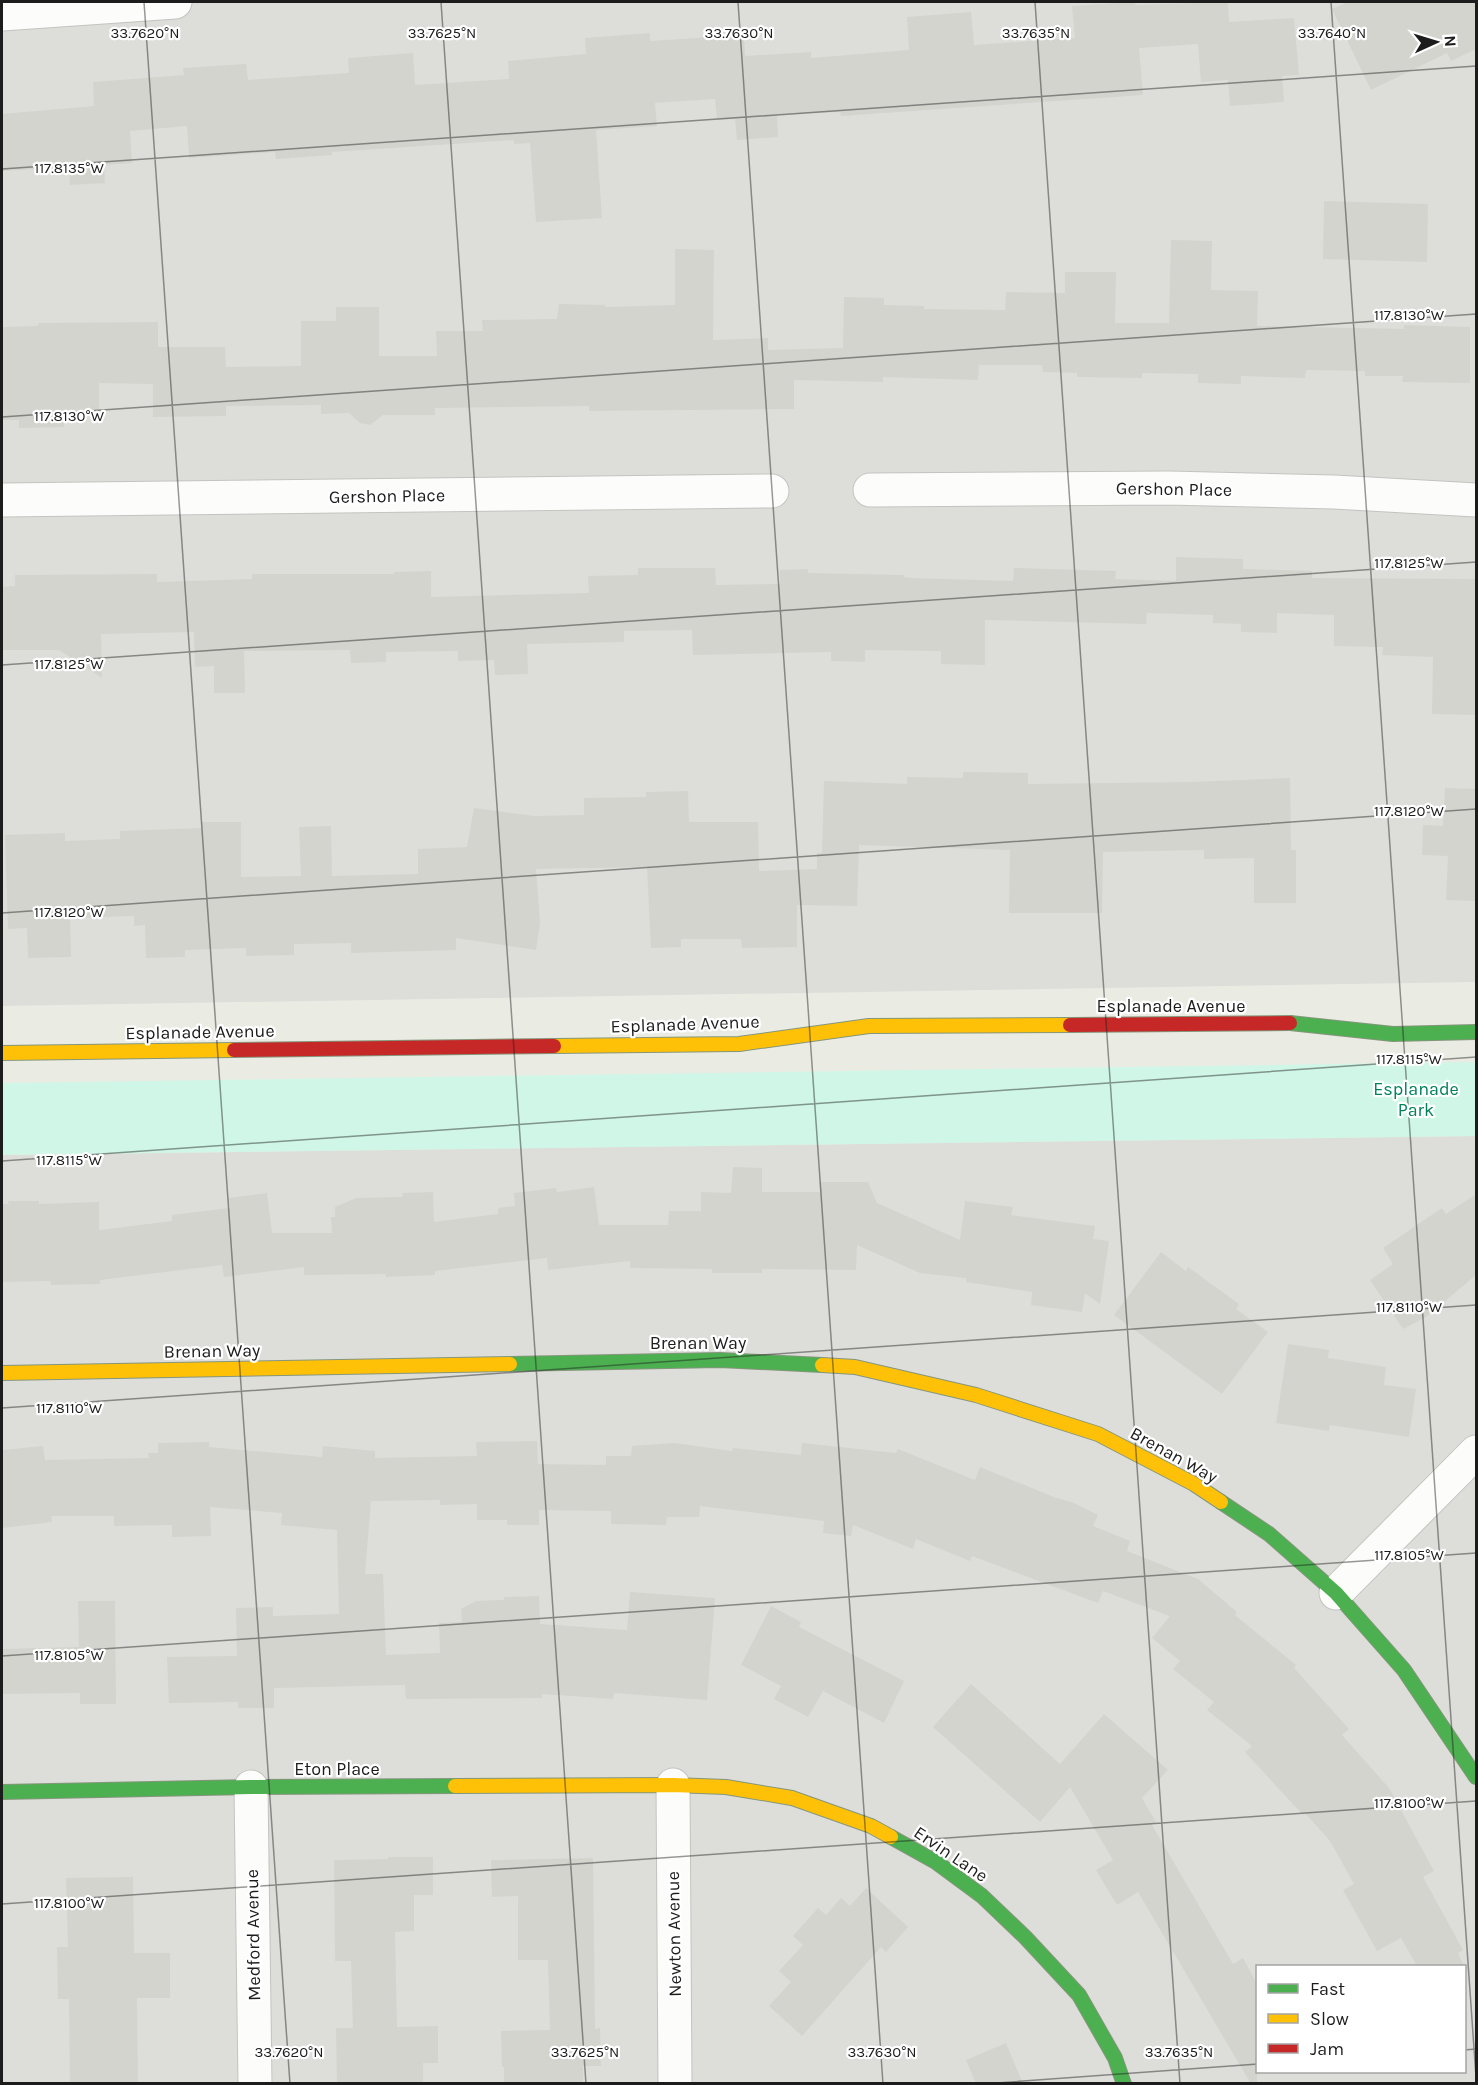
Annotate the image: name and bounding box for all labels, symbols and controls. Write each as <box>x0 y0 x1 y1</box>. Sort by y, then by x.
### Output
north arrow <box>1406 12 1466 72</box>
text: 33.7620°N <box>111 24 179 42</box>
text: 33.7625°N <box>408 24 476 42</box>
text: 33.7630°N <box>704 24 774 42</box>
text: 33.7635°N <box>1002 24 1070 42</box>
text: 33.7640°N <box>1298 24 1366 42</box>
text: N <box>1441 35 1460 47</box>
text: 117.8135°W <box>34 159 104 177</box>
text: 117.8130°W <box>1374 306 1445 324</box>
text: 117.8130°W <box>34 407 105 425</box>
street label: Gershon Place <box>1116 477 1232 501</box>
street label: Gershon Place <box>329 484 445 508</box>
text: 117.8125°W <box>1374 554 1444 572</box>
text: 117.8125°W <box>34 655 104 673</box>
text: 117.8120°W <box>1374 802 1445 820</box>
text: 117.8120°W <box>34 903 105 921</box>
street label: Esplanade Avenue <box>1096 995 1246 1017</box>
street label: Esplanade Avenue <box>610 1010 760 1038</box>
street label: Esplanade Avenue <box>125 1020 275 1044</box>
text: 117.8115°W <box>1376 1050 1442 1068</box>
park label: Esplanade Park <box>1373 1078 1459 1121</box>
text: 117.8115°W <box>36 1151 102 1169</box>
text: 117.8110°W <box>1376 1298 1443 1316</box>
street label: Brenan Way <box>650 1332 747 1354</box>
street label: Brenan Way <box>163 1339 261 1363</box>
text: 117.8110°W <box>36 1399 103 1417</box>
street label: Brenan Way <box>1126 1422 1222 1488</box>
text: 117.8105°W <box>1374 1546 1444 1564</box>
text: 117.8105°W <box>34 1646 104 1664</box>
street label: Eton Place <box>294 1758 380 1780</box>
text: 117.8100°W <box>1374 1794 1445 1812</box>
street label: Ervin Lane <box>910 1821 992 1887</box>
street label: Medford Avenue <box>241 1869 265 2001</box>
street label: Newton Avenue <box>662 1871 686 1997</box>
text: 117.8100°W <box>34 1894 105 1912</box>
legend <box>1256 1965 1466 2073</box>
text: Fast <box>1310 1978 1345 2000</box>
text: Slow <box>1310 2008 1349 2030</box>
text: Jam <box>1310 2038 1344 2060</box>
text: 33.7620°N <box>255 2043 323 2061</box>
text: 33.7625°N <box>551 2043 619 2061</box>
text: 33.7630°N <box>847 2043 917 2061</box>
text: 33.7635°N <box>1145 2043 1213 2061</box>

